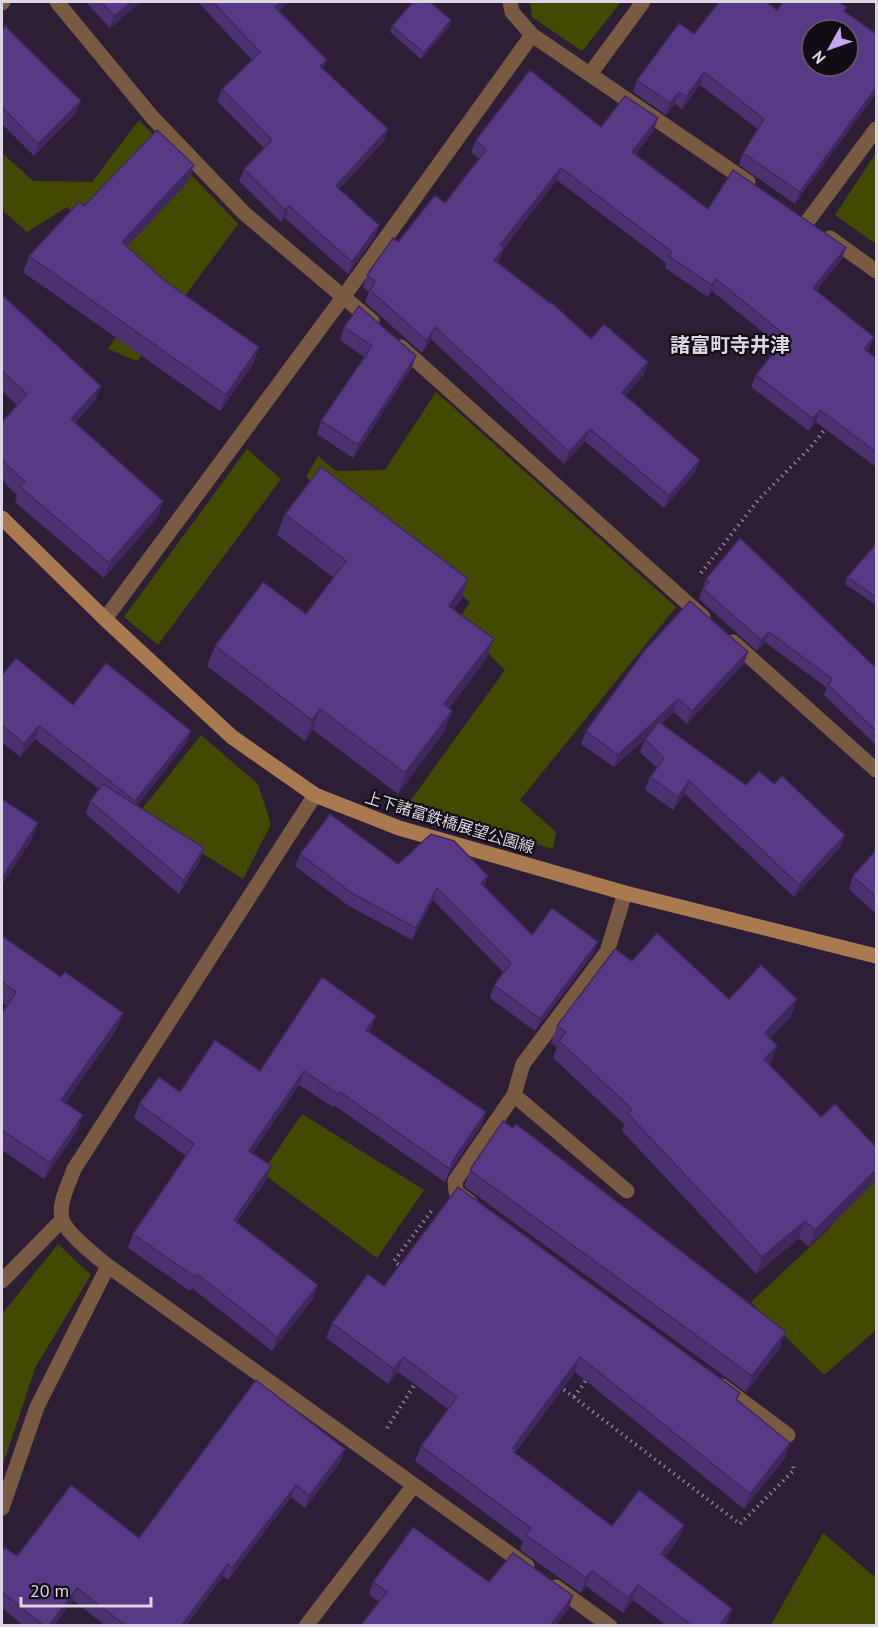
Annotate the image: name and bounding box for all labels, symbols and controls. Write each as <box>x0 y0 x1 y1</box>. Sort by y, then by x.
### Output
north arrow <box>800 18 860 78</box>
text: N <box>807 47 830 68</box>
district label: 諸富町寺井津 <box>670 332 790 358</box>
street label: 上下諸富鉄橋展望公園線 <box>363 787 537 857</box>
scale bar <box>21 1570 152 1608</box>
text: 20 m <box>30 1579 69 1602</box>

